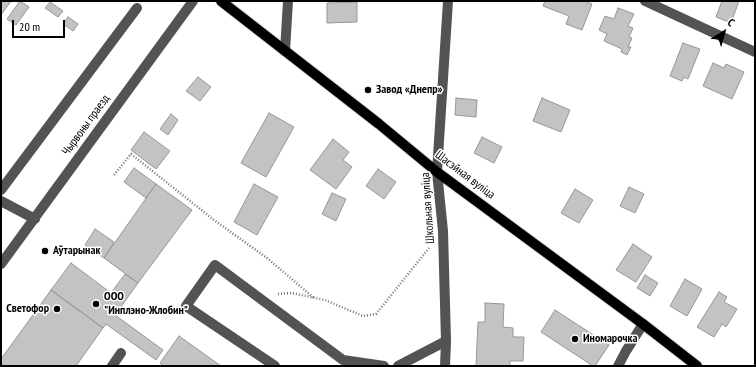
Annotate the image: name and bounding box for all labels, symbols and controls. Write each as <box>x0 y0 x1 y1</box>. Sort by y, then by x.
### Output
scale bar <box>14 12 67 38</box>
north arrow <box>704 12 744 52</box>
text: С <box>725 15 737 30</box>
text: 20 m <box>19 19 40 34</box>
place label: Завод «Днепр» <box>376 83 442 97</box>
marker: Завод «Днепр» <box>363 85 373 95</box>
street label: Чырвоны праезд <box>59 92 113 158</box>
street label: Шасэйная вуліца <box>432 148 498 202</box>
street label: Школьная вуліца <box>418 172 438 244</box>
place label: Аўтарынак <box>53 244 100 258</box>
marker: Аўтарынак <box>40 246 50 256</box>
place label: ООО "Инплэно-Жлобин" <box>104 290 188 318</box>
marker: ООО "Инплэно-Жлобин" <box>91 299 101 309</box>
place label: Светофор <box>6 302 49 316</box>
marker: Светофор <box>52 304 62 314</box>
place label: Иномарочка <box>583 332 637 346</box>
marker: Иномарочка <box>570 334 580 344</box>

